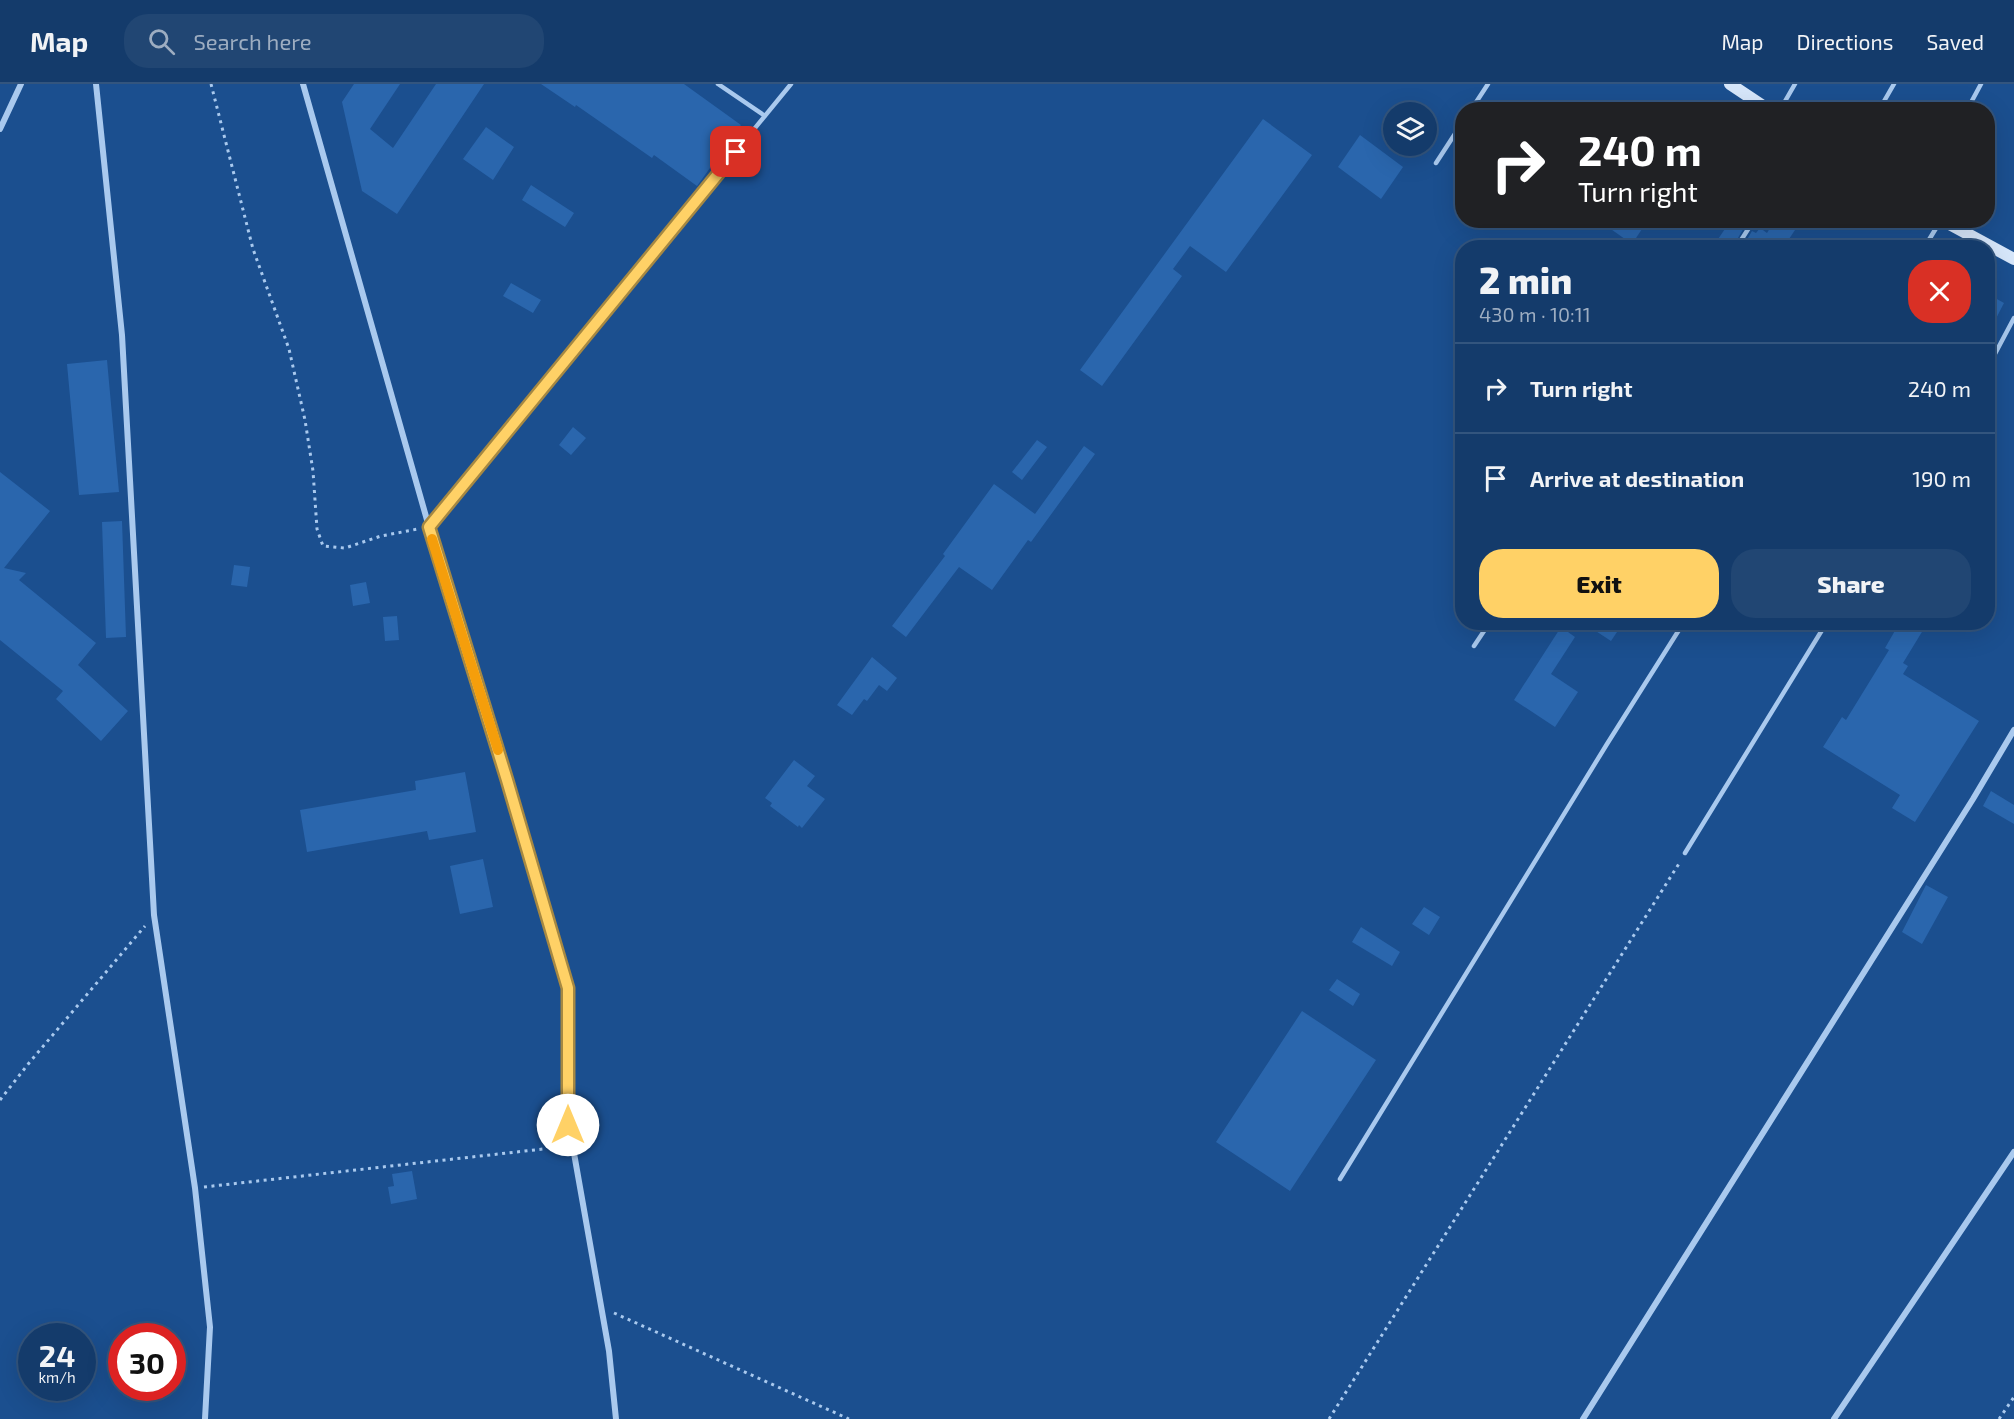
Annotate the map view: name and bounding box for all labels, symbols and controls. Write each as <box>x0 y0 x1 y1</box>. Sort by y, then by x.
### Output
search box <box>124 14 544 68</box>
text: Map <box>30 24 88 58</box>
icon: search <box>145 25 178 58</box>
text: Search here <box>193 28 312 54</box>
text: Map <box>1721 29 1764 54</box>
text: Directions <box>1797 29 1893 54</box>
text: Saved <box>1926 29 1984 54</box>
map controls <box>1383 102 1437 156</box>
button: layers <box>1383 102 1437 156</box>
text: 240 m <box>1578 124 1702 174</box>
pin <box>710 126 761 177</box>
icon: right <box>1479 126 1557 204</box>
icon: arrive <box>719 135 752 168</box>
text: Turn right <box>1578 175 1698 207</box>
text: 2 min <box>1479 258 1572 301</box>
button: close <box>1908 260 1971 323</box>
text: 430 m · 10:11 <box>1479 302 1591 326</box>
icon: right <box>1479 372 1512 405</box>
text: Turn right <box>1530 375 1632 401</box>
text: 240 m <box>1908 375 1971 401</box>
icon: arrive <box>1479 462 1512 495</box>
text: Arrive at destination <box>1530 465 1744 491</box>
text: 190 m <box>1912 465 1971 491</box>
button: Exit <box>1479 549 1719 618</box>
button: Share <box>1731 549 1971 618</box>
position arrow <box>536 1093 600 1157</box>
speed limit sign: 30 <box>108 1323 186 1401</box>
text: 24 <box>39 1337 75 1373</box>
text: km/h <box>38 1368 76 1386</box>

